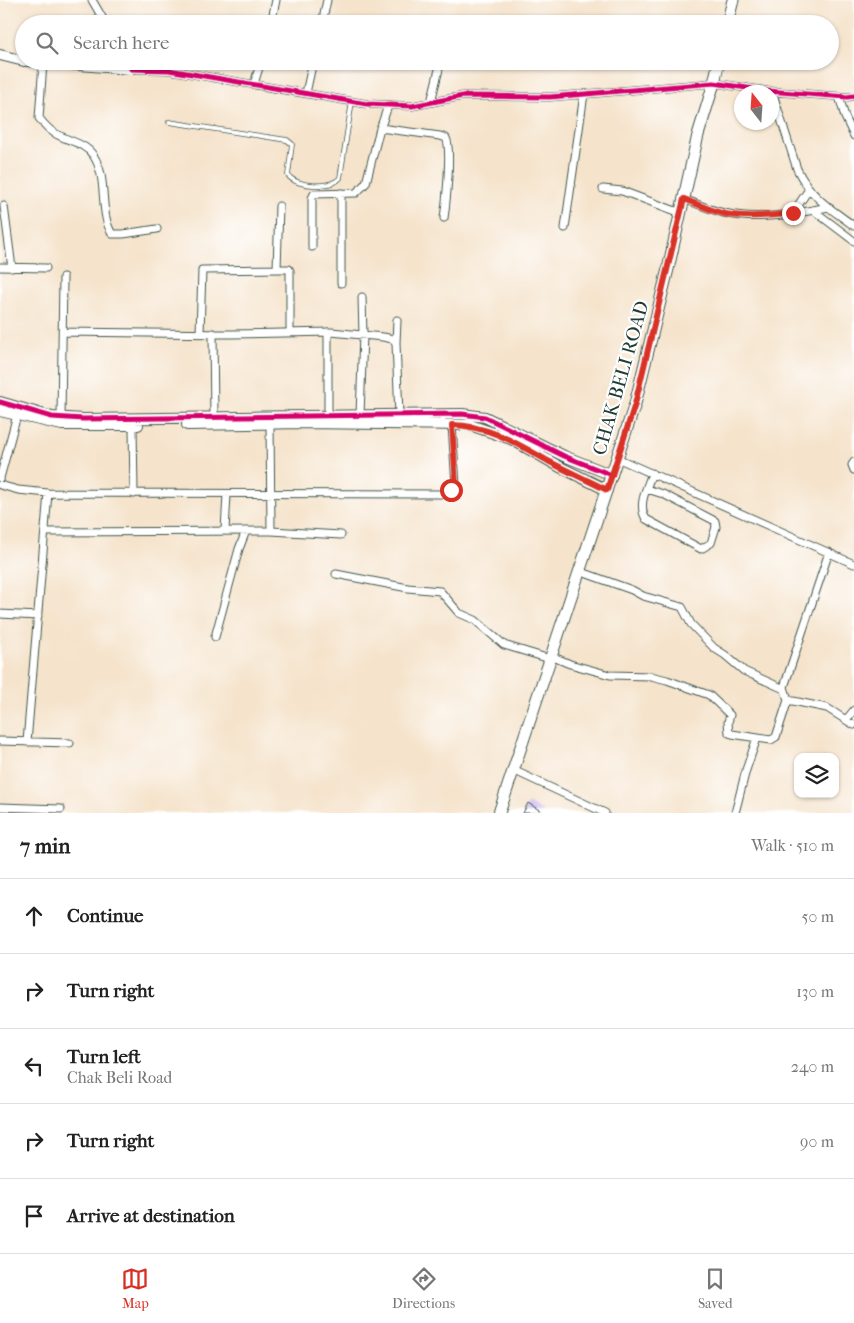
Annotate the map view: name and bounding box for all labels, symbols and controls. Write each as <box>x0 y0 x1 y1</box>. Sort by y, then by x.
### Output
search box <box>15 15 839 70</box>
icon: search <box>33 29 61 57</box>
text: Search here <box>73 32 169 54</box>
north arrow <box>734 85 779 130</box>
route end <box>782 202 805 225</box>
street label: CHAK BELI ROAD <box>588 298 654 458</box>
route start <box>440 479 463 502</box>
map controls <box>794 753 839 798</box>
button: layers <box>794 753 839 798</box>
text: 7 min <box>20 834 71 858</box>
text: Walk · 510 m <box>751 836 834 855</box>
icon: ahead <box>20 902 48 930</box>
text: Continue <box>67 905 143 927</box>
text: 50 m <box>802 907 834 926</box>
icon: right <box>20 977 48 1005</box>
text: Turn right <box>67 980 154 1002</box>
text: 130 m <box>796 982 834 1001</box>
text: Turn left <box>67 1046 141 1068</box>
icon: left <box>20 1052 48 1080</box>
text: 240 m <box>791 1057 834 1076</box>
text: Chak Beli Road <box>67 1068 172 1087</box>
icon: right <box>20 1127 48 1155</box>
text: Turn right <box>67 1130 154 1152</box>
text: 90 m <box>800 1132 834 1151</box>
icon: arrive <box>20 1202 48 1230</box>
text: Arrive at destination <box>67 1205 235 1227</box>
tab: Map <box>121 1265 149 1312</box>
tab: Directions <box>392 1265 455 1312</box>
tab: Saved <box>698 1265 733 1312</box>

